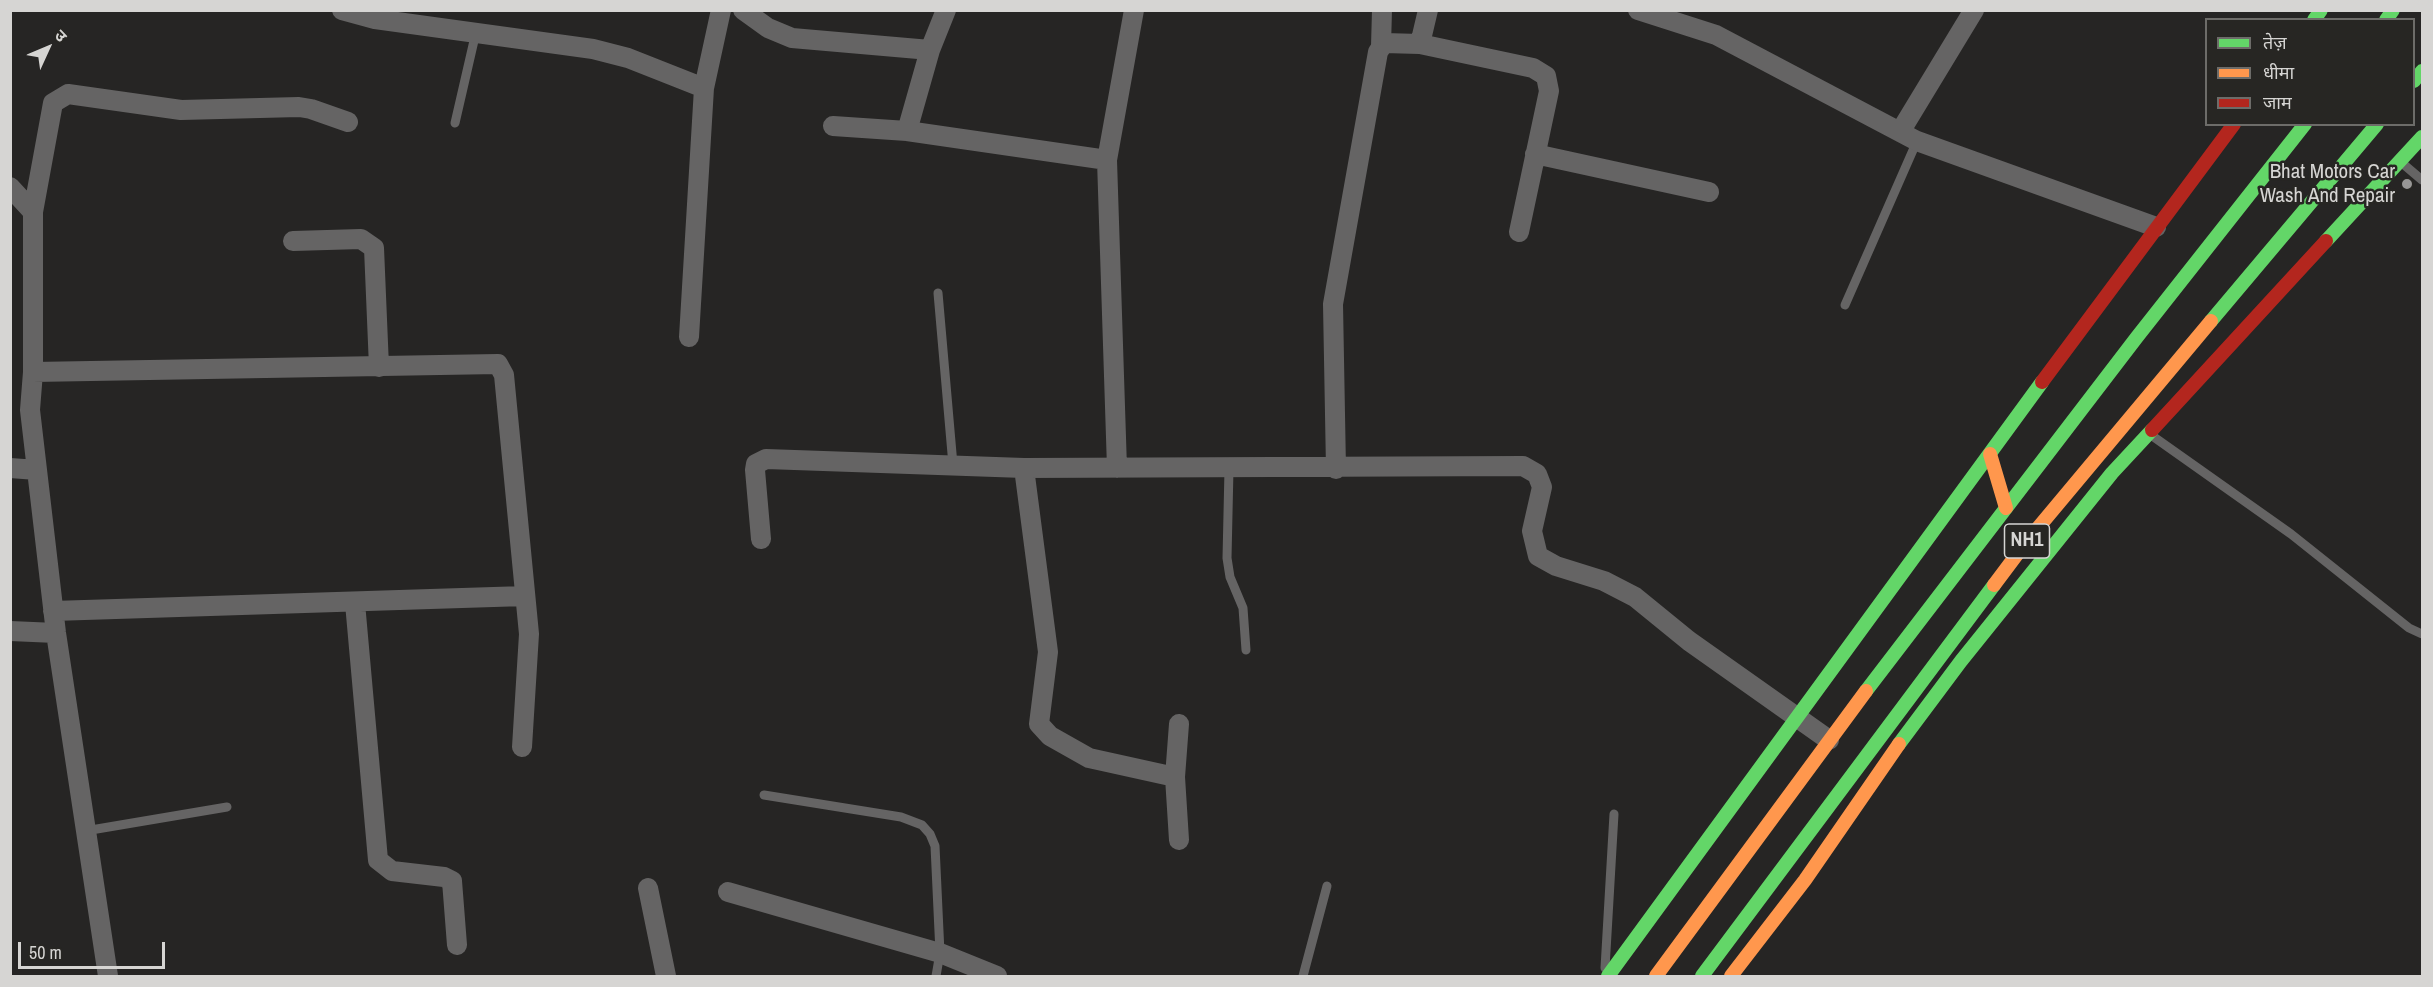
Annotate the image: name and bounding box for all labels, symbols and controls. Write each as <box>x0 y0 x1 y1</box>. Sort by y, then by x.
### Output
north arrow <box>18 18 78 78</box>
legend <box>2205 18 2415 126</box>
text: उ <box>50 24 72 47</box>
text: तेज़ <box>2263 30 2287 55</box>
text: धीमा <box>2263 60 2294 85</box>
text: जाम <box>2263 90 2292 115</box>
place label: Bhat Motors Car Wash And Repair <box>2260 159 2395 209</box>
marker: Bhat Motors Car Wash And Repair <box>2400 177 2414 191</box>
road number: NH1 <box>2004 524 2050 558</box>
scale bar <box>21 930 168 968</box>
text: 50 m <box>29 940 62 965</box>

